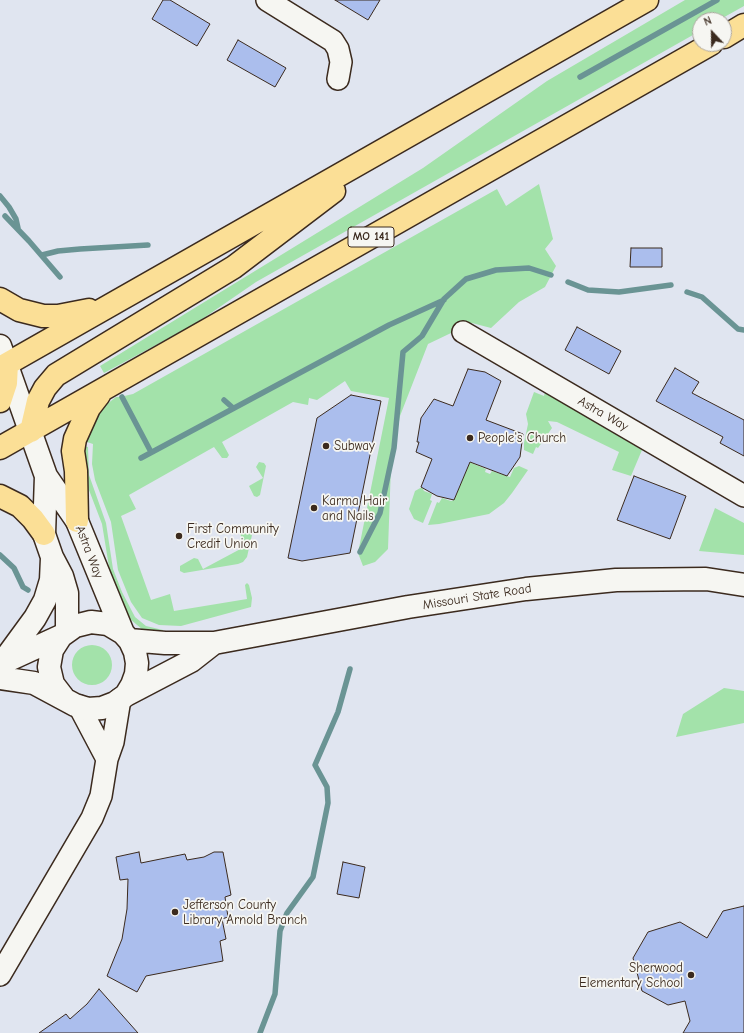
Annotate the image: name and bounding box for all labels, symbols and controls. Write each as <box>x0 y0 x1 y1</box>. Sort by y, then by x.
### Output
north arrow <box>692 12 732 52</box>
text: N <box>702 14 713 29</box>
road number: MO 141 <box>348 227 394 247</box>
street label: Astra Way <box>575 393 631 435</box>
place label: People's Church <box>478 430 566 446</box>
marker: People's Church <box>465 433 475 443</box>
place label: Subway <box>334 438 375 454</box>
marker: Subway <box>321 441 331 451</box>
place label: Karma Hair and Nails <box>322 493 387 524</box>
marker: Karma Hair and Nails <box>309 503 319 513</box>
place label: First Community Credit Union <box>187 521 279 552</box>
street label: Astra Way <box>72 523 106 581</box>
marker: First Community Credit Union <box>174 531 184 541</box>
street label: Missouri State Road <box>421 581 533 613</box>
place label: Jefferson County Library Arnold Branch <box>183 897 307 928</box>
marker: Jefferson County Library Arnold Branch <box>170 907 180 917</box>
place label: Sherwood Elementary School <box>579 960 683 991</box>
marker: Sherwood Elementary School <box>686 970 696 980</box>

